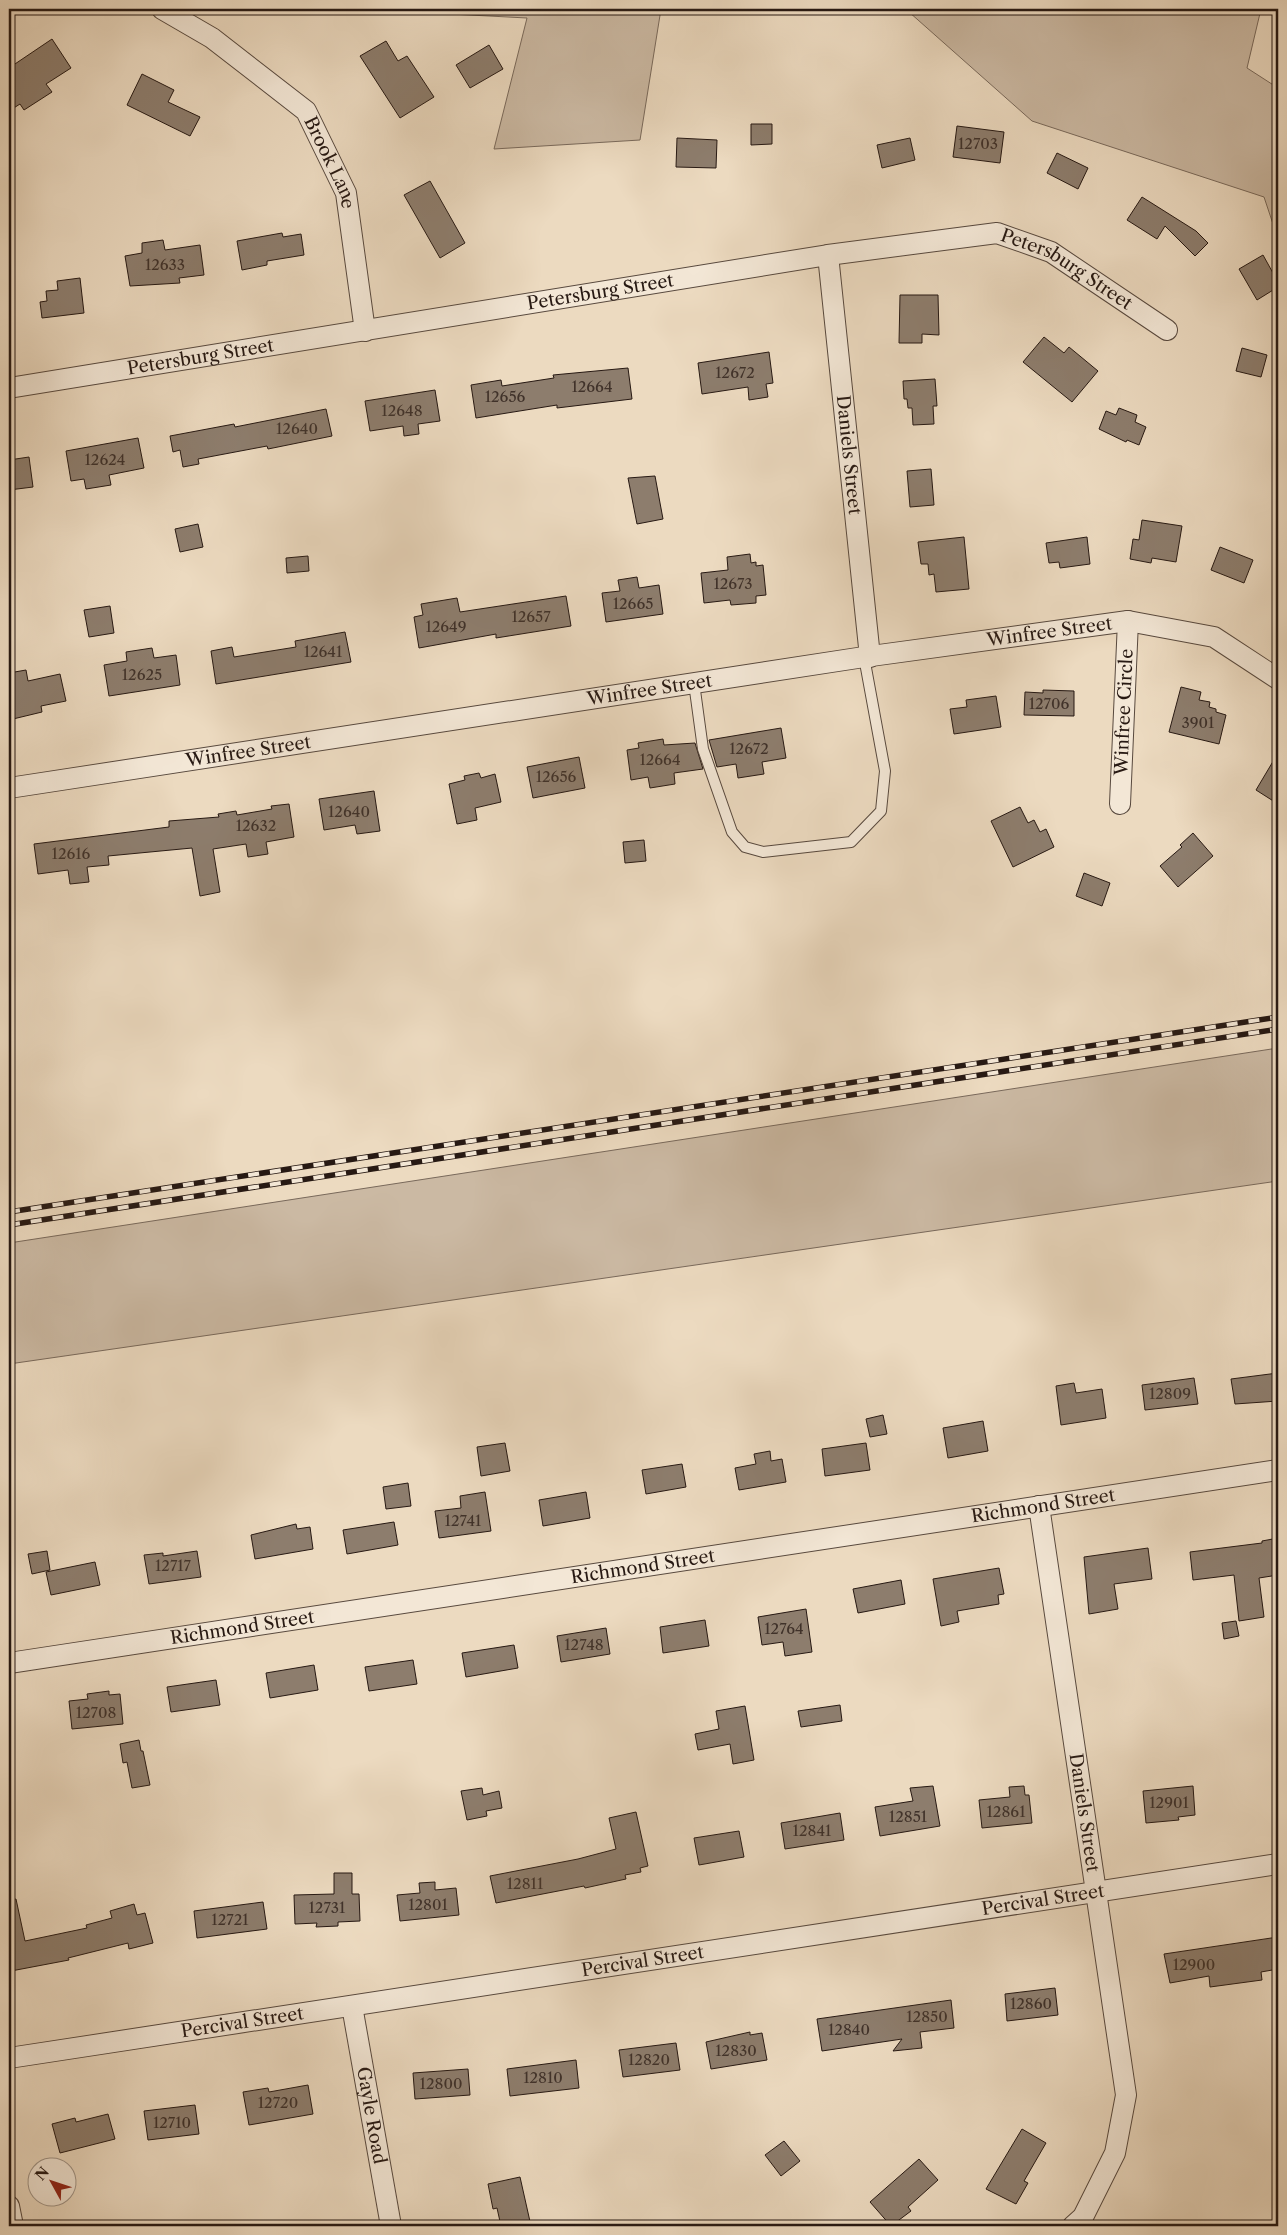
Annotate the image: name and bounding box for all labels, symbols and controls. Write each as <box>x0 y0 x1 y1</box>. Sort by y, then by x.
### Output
street label: Brook Lane <box>299 113 359 210</box>
house number: 12703 <box>958 134 998 153</box>
street label: Petersburg Street <box>998 224 1137 315</box>
house number: 12633 <box>145 255 185 274</box>
street label: Petersburg Street <box>525 269 676 315</box>
street label: Petersburg Street <box>126 334 276 380</box>
house number: 12672 <box>715 363 755 382</box>
house number: 12664 <box>571 377 613 396</box>
house number: 12656 <box>485 387 526 406</box>
street label: Daniels Street <box>832 394 866 516</box>
house number: 12648 <box>381 401 423 420</box>
house number: 12640 <box>276 419 318 438</box>
house number: 12624 <box>84 450 126 469</box>
house number: 12673 <box>713 574 753 593</box>
house number: 12665 <box>613 594 653 613</box>
house number: 12657 <box>511 607 551 626</box>
street label: Winfree Street <box>984 612 1114 651</box>
house number: 12649 <box>425 617 467 636</box>
house number: 12641 <box>304 642 343 661</box>
street label: Winfree Circle <box>1110 648 1138 777</box>
house number: 12625 <box>122 665 162 684</box>
street label: Winfree Street <box>584 669 714 710</box>
house number: 12706 <box>1029 694 1070 713</box>
house number: 3901 <box>1182 713 1215 732</box>
street label: Winfree Street <box>183 731 313 772</box>
house number: 12672 <box>729 739 769 758</box>
house number: 12664 <box>639 750 681 769</box>
house number: 12656 <box>536 767 577 786</box>
house number: 12640 <box>328 802 370 821</box>
house number: 12632 <box>236 816 276 835</box>
house number: 12616 <box>52 844 91 863</box>
house number: 12809 <box>1149 1384 1191 1403</box>
street label: Richmond Street <box>970 1484 1117 1528</box>
house number: 12741 <box>445 1511 482 1530</box>
street label: Richmond Street <box>569 1545 717 1588</box>
house number: 12717 <box>155 1556 192 1575</box>
street label: Richmond Street <box>169 1606 316 1649</box>
house number: 12764 <box>764 1619 804 1638</box>
house number: 12748 <box>564 1635 604 1654</box>
house number: 12708 <box>76 1703 116 1722</box>
street label: Daniels Street <box>1065 1752 1104 1874</box>
house number: 12901 <box>1149 1793 1189 1812</box>
house number: 12861 <box>987 1802 1026 1821</box>
house number: 12851 <box>889 1807 928 1826</box>
house number: 12841 <box>793 1821 832 1840</box>
house number: 12811 <box>507 1874 544 1893</box>
street label: Percival Street <box>980 1880 1106 1920</box>
house number: 12801 <box>408 1895 449 1914</box>
house number: 12731 <box>309 1898 346 1917</box>
house number: 12721 <box>211 1910 249 1929</box>
street label: Percival Street <box>580 1941 706 1981</box>
house number: 12900 <box>1173 1955 1215 1974</box>
house number: 12860 <box>1010 1994 1052 2013</box>
street label: Percival Street <box>180 2002 306 2043</box>
house number: 12850 <box>906 2007 948 2026</box>
house number: 12840 <box>828 2020 870 2039</box>
house number: 12830 <box>715 2041 757 2060</box>
house number: 12820 <box>628 2050 670 2069</box>
street label: Gayle Road <box>352 2065 391 2166</box>
house number: 12810 <box>523 2068 563 2087</box>
house number: 12800 <box>420 2074 462 2093</box>
house number: 12720 <box>258 2093 298 2112</box>
house number: 12710 <box>153 2113 191 2132</box>
north arrow <box>28 2158 78 2208</box>
text: N <box>31 2163 53 2184</box>

